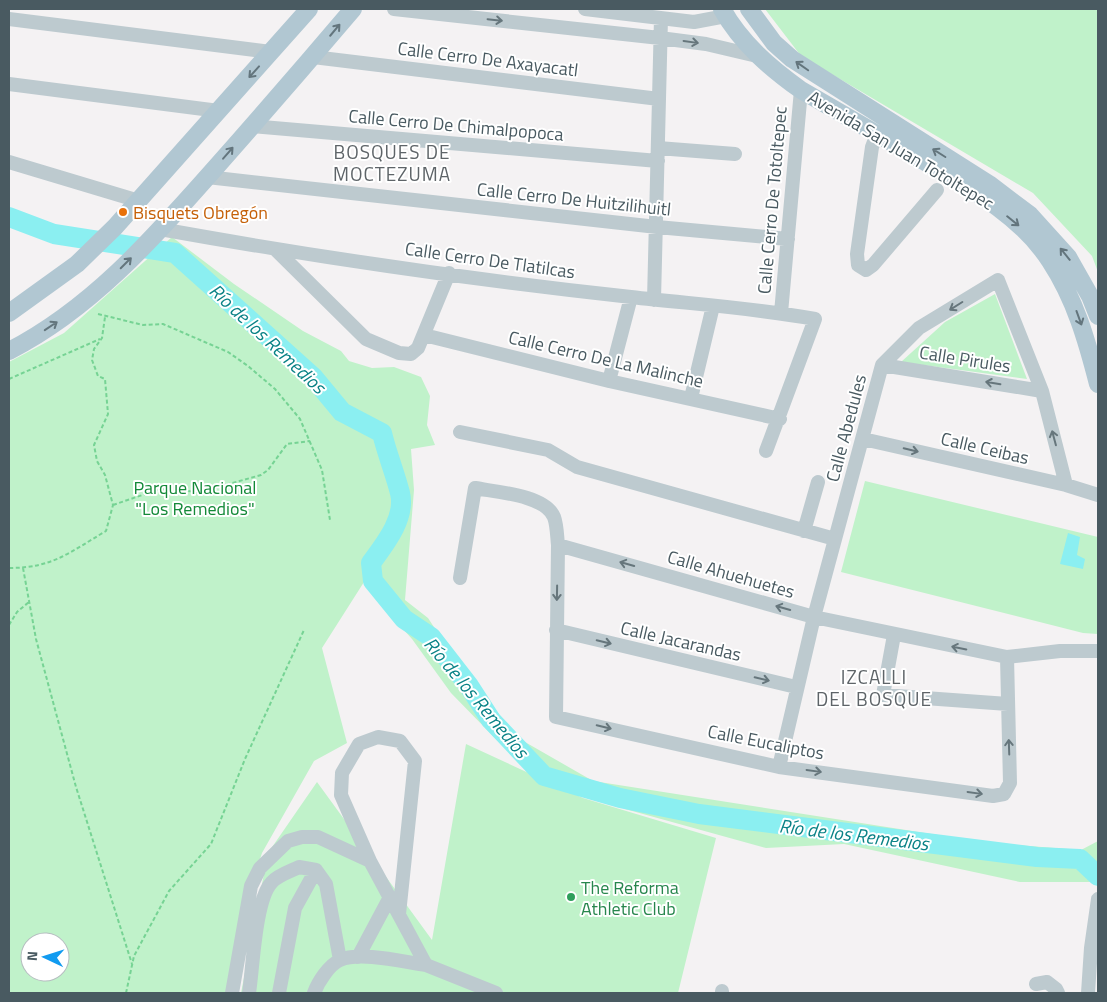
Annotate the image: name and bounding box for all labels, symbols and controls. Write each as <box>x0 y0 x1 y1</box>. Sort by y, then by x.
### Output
one-way arrow <box>487 15 503 25</box>
one-way arrow <box>329 24 341 37</box>
street label: Calle Cerro De Axayacatl <box>396 35 580 83</box>
one-way arrow <box>683 37 699 47</box>
one-way arrow <box>795 61 809 71</box>
one-way arrow <box>248 65 259 78</box>
street label: Avenida San Juan Totoltepec <box>803 84 999 216</box>
street label: Calle Cerro De Chimalpopoca <box>347 102 565 148</box>
street label: Calle Cerro De Totoltepec <box>750 105 794 295</box>
district label: BOSQUES DE MOCTEZUMA <box>333 137 451 188</box>
one-way arrow <box>222 146 234 159</box>
one-way arrow <box>932 148 946 158</box>
street label: Calle Cerro De Huitzilihuitl <box>476 175 672 223</box>
place label: Bisquets Obregón <box>133 199 268 226</box>
marker: Bisquets Obregón <box>117 206 129 218</box>
one-way arrow <box>1006 215 1019 226</box>
street label: Calle Cerro De Tlatilcas <box>403 235 577 285</box>
one-way arrow <box>1059 248 1070 261</box>
one-way arrow <box>120 258 132 270</box>
water label: Río de los Remedios <box>203 276 334 401</box>
one-way arrow <box>950 301 964 311</box>
one-way arrow <box>1075 310 1084 325</box>
one-way arrow <box>43 321 57 331</box>
street label: Calle Cerro De La Malinche <box>506 323 706 395</box>
street label: Calle Pirules <box>917 338 1013 380</box>
street label: Calle Abedules <box>819 371 873 485</box>
one-way arrow <box>986 378 1002 388</box>
street label: Calle Ceibas <box>938 425 1032 471</box>
one-way arrow <box>1049 431 1058 447</box>
one-way arrow <box>902 446 918 455</box>
park label: Parque Nacional "Los Remedios" <box>134 474 257 522</box>
street label: Calle Ahuehuetes <box>664 543 798 605</box>
one-way arrow <box>619 559 635 568</box>
one-way arrow <box>552 585 562 601</box>
one-way arrow <box>776 603 792 613</box>
street label: Calle Jacarandas <box>618 614 744 668</box>
water label: Río de los Remedios <box>418 630 538 765</box>
one-way arrow <box>595 638 611 647</box>
one-way arrow <box>951 643 967 652</box>
district label: IZCALLI DEL BOSQUE <box>816 662 932 713</box>
one-way arrow <box>753 675 769 684</box>
street label: Calle Eucaliptos <box>705 717 827 767</box>
one-way arrow <box>595 723 611 733</box>
one-way arrow <box>1004 739 1014 756</box>
one-way arrow <box>806 767 822 777</box>
one-way arrow <box>967 788 983 798</box>
water label: Río de los Remedios <box>778 810 932 858</box>
place label: The Reforma Athletic Club <box>581 874 679 922</box>
marker: The Reforma Athletic Club <box>565 891 577 903</box>
north arrow <box>20 932 70 982</box>
text: N <box>21 950 42 962</box>

